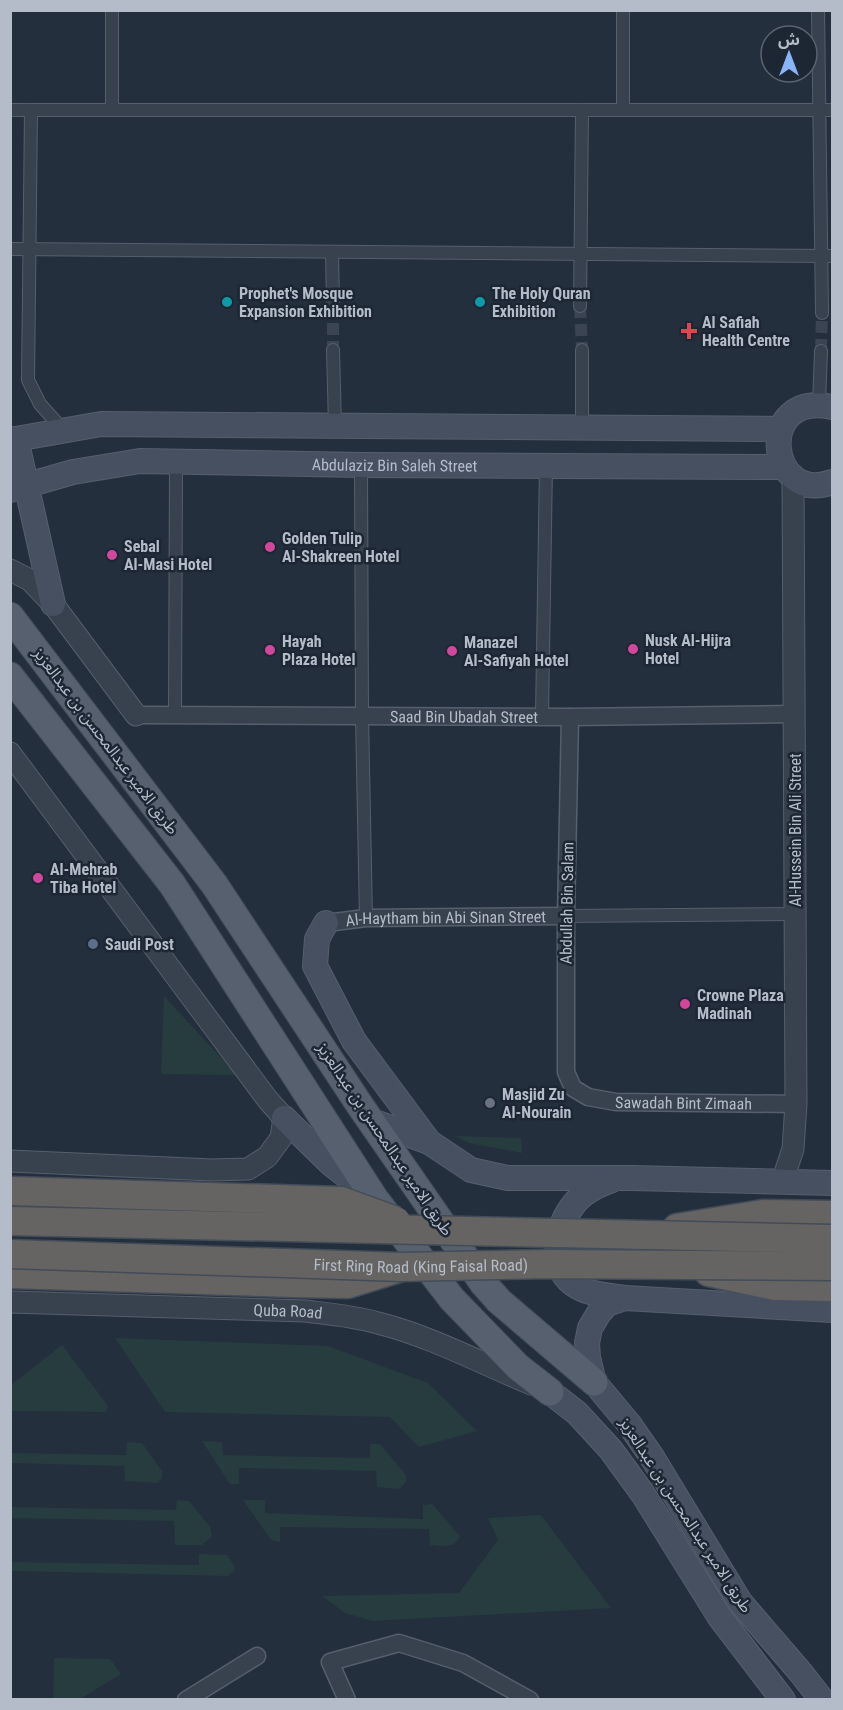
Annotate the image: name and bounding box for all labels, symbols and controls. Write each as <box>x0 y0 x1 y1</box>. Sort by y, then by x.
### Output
north arrow <box>759 24 819 84</box>
text: ش <box>778 30 800 49</box>
place label: Prophet's Mosque Expansion Exhibition <box>239 284 372 321</box>
place label: The Holy Quran Exhibition <box>492 284 591 321</box>
marker: Prophet's Mosque Expansion Exhibition <box>220 295 234 309</box>
marker: The Holy Quran Exhibition <box>473 295 487 309</box>
place label: Al Safiah Health Centre <box>702 313 790 350</box>
marker: Al Safiah Health Centre <box>680 322 698 340</box>
street label: Abdulaziz Bin Saleh Street <box>312 455 478 475</box>
place label: Golden Tulip Al-Shakreen Hotel <box>282 529 399 566</box>
place label: Sebal Al-Masi Hotel <box>124 537 212 574</box>
marker: Golden Tulip Al-Shakreen Hotel <box>263 540 277 554</box>
marker: Sebal Al-Masi Hotel <box>105 548 119 562</box>
place label: Nusk Al-Hijra Hotel <box>645 631 731 668</box>
place label: Hayah Plaza Hotel <box>282 632 356 669</box>
place label: Manazel Al-Safiyah Hotel <box>464 633 569 670</box>
marker: Nusk Al-Hijra Hotel <box>626 642 640 656</box>
street label: طريق الامير عبدالمحسن بن عبدالعزيز <box>28 643 183 839</box>
marker: Hayah Plaza Hotel <box>263 643 277 657</box>
marker: Manazel Al-Safiyah Hotel <box>445 644 459 658</box>
street label: Saad Bin Ubadah Street <box>390 707 538 726</box>
street label: Al-Hussein Bin Ali Street <box>786 753 805 907</box>
street label: Abdullah Bin Salam <box>556 842 578 964</box>
place label: Al-Mehrab Tiba Hotel <box>50 860 118 897</box>
marker: Al-Mehrab Tiba Hotel <box>31 871 45 885</box>
street label: Al-Haytham bin Abi Sinan Street <box>344 907 546 930</box>
place label: Saudi Post <box>105 935 174 954</box>
marker: Saudi Post <box>86 937 100 951</box>
place label: Crowne Plaza Madinah <box>697 986 784 1023</box>
marker: Crowne Plaza Madinah <box>678 997 692 1011</box>
street label: طريق الامير عبدالمحسن بن عبدالعزيز <box>312 1038 457 1240</box>
place label: Masjid Zu Al-Nourain <box>502 1085 572 1122</box>
street label: Sawadah Bint Zimaah <box>615 1092 752 1113</box>
marker: Masjid Zu Al-Nourain <box>483 1096 497 1110</box>
street label: First Ring Road (King Faisal Road) <box>313 1255 528 1277</box>
street label: Quba Road <box>253 1300 323 1322</box>
street label: طريق الامير عبدالمحسن بن عبدالعزيز <box>614 1413 756 1617</box>

